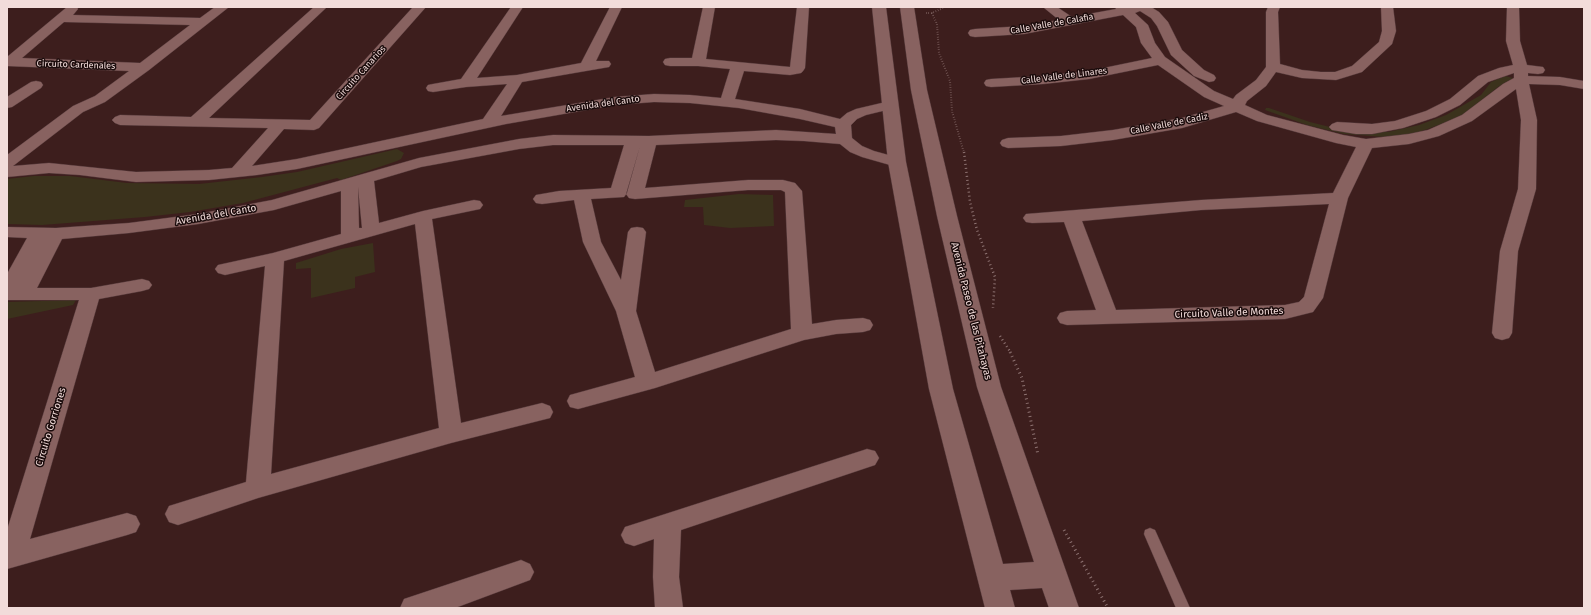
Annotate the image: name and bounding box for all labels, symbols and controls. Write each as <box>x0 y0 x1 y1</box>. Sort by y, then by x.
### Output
street label: Calle Valle de Calafia <box>1010 11 1094 37</box>
street label: Circuito Canarios <box>334 44 388 102</box>
street label: Circuito Cardenales <box>37 58 115 72</box>
street label: Calle Valle de Linares <box>1020 65 1108 87</box>
street label: Avenida del Canto <box>566 94 640 114</box>
street label: Calle Valle de Cadiz <box>1129 111 1209 137</box>
street label: Avenida del Canto <box>175 202 257 228</box>
street label: Avenida Paseo de las Pitahayas <box>948 241 994 381</box>
street label: Circuito Valle de Montes <box>1174 305 1284 321</box>
street label: Circuito Gorriones <box>33 386 69 468</box>

